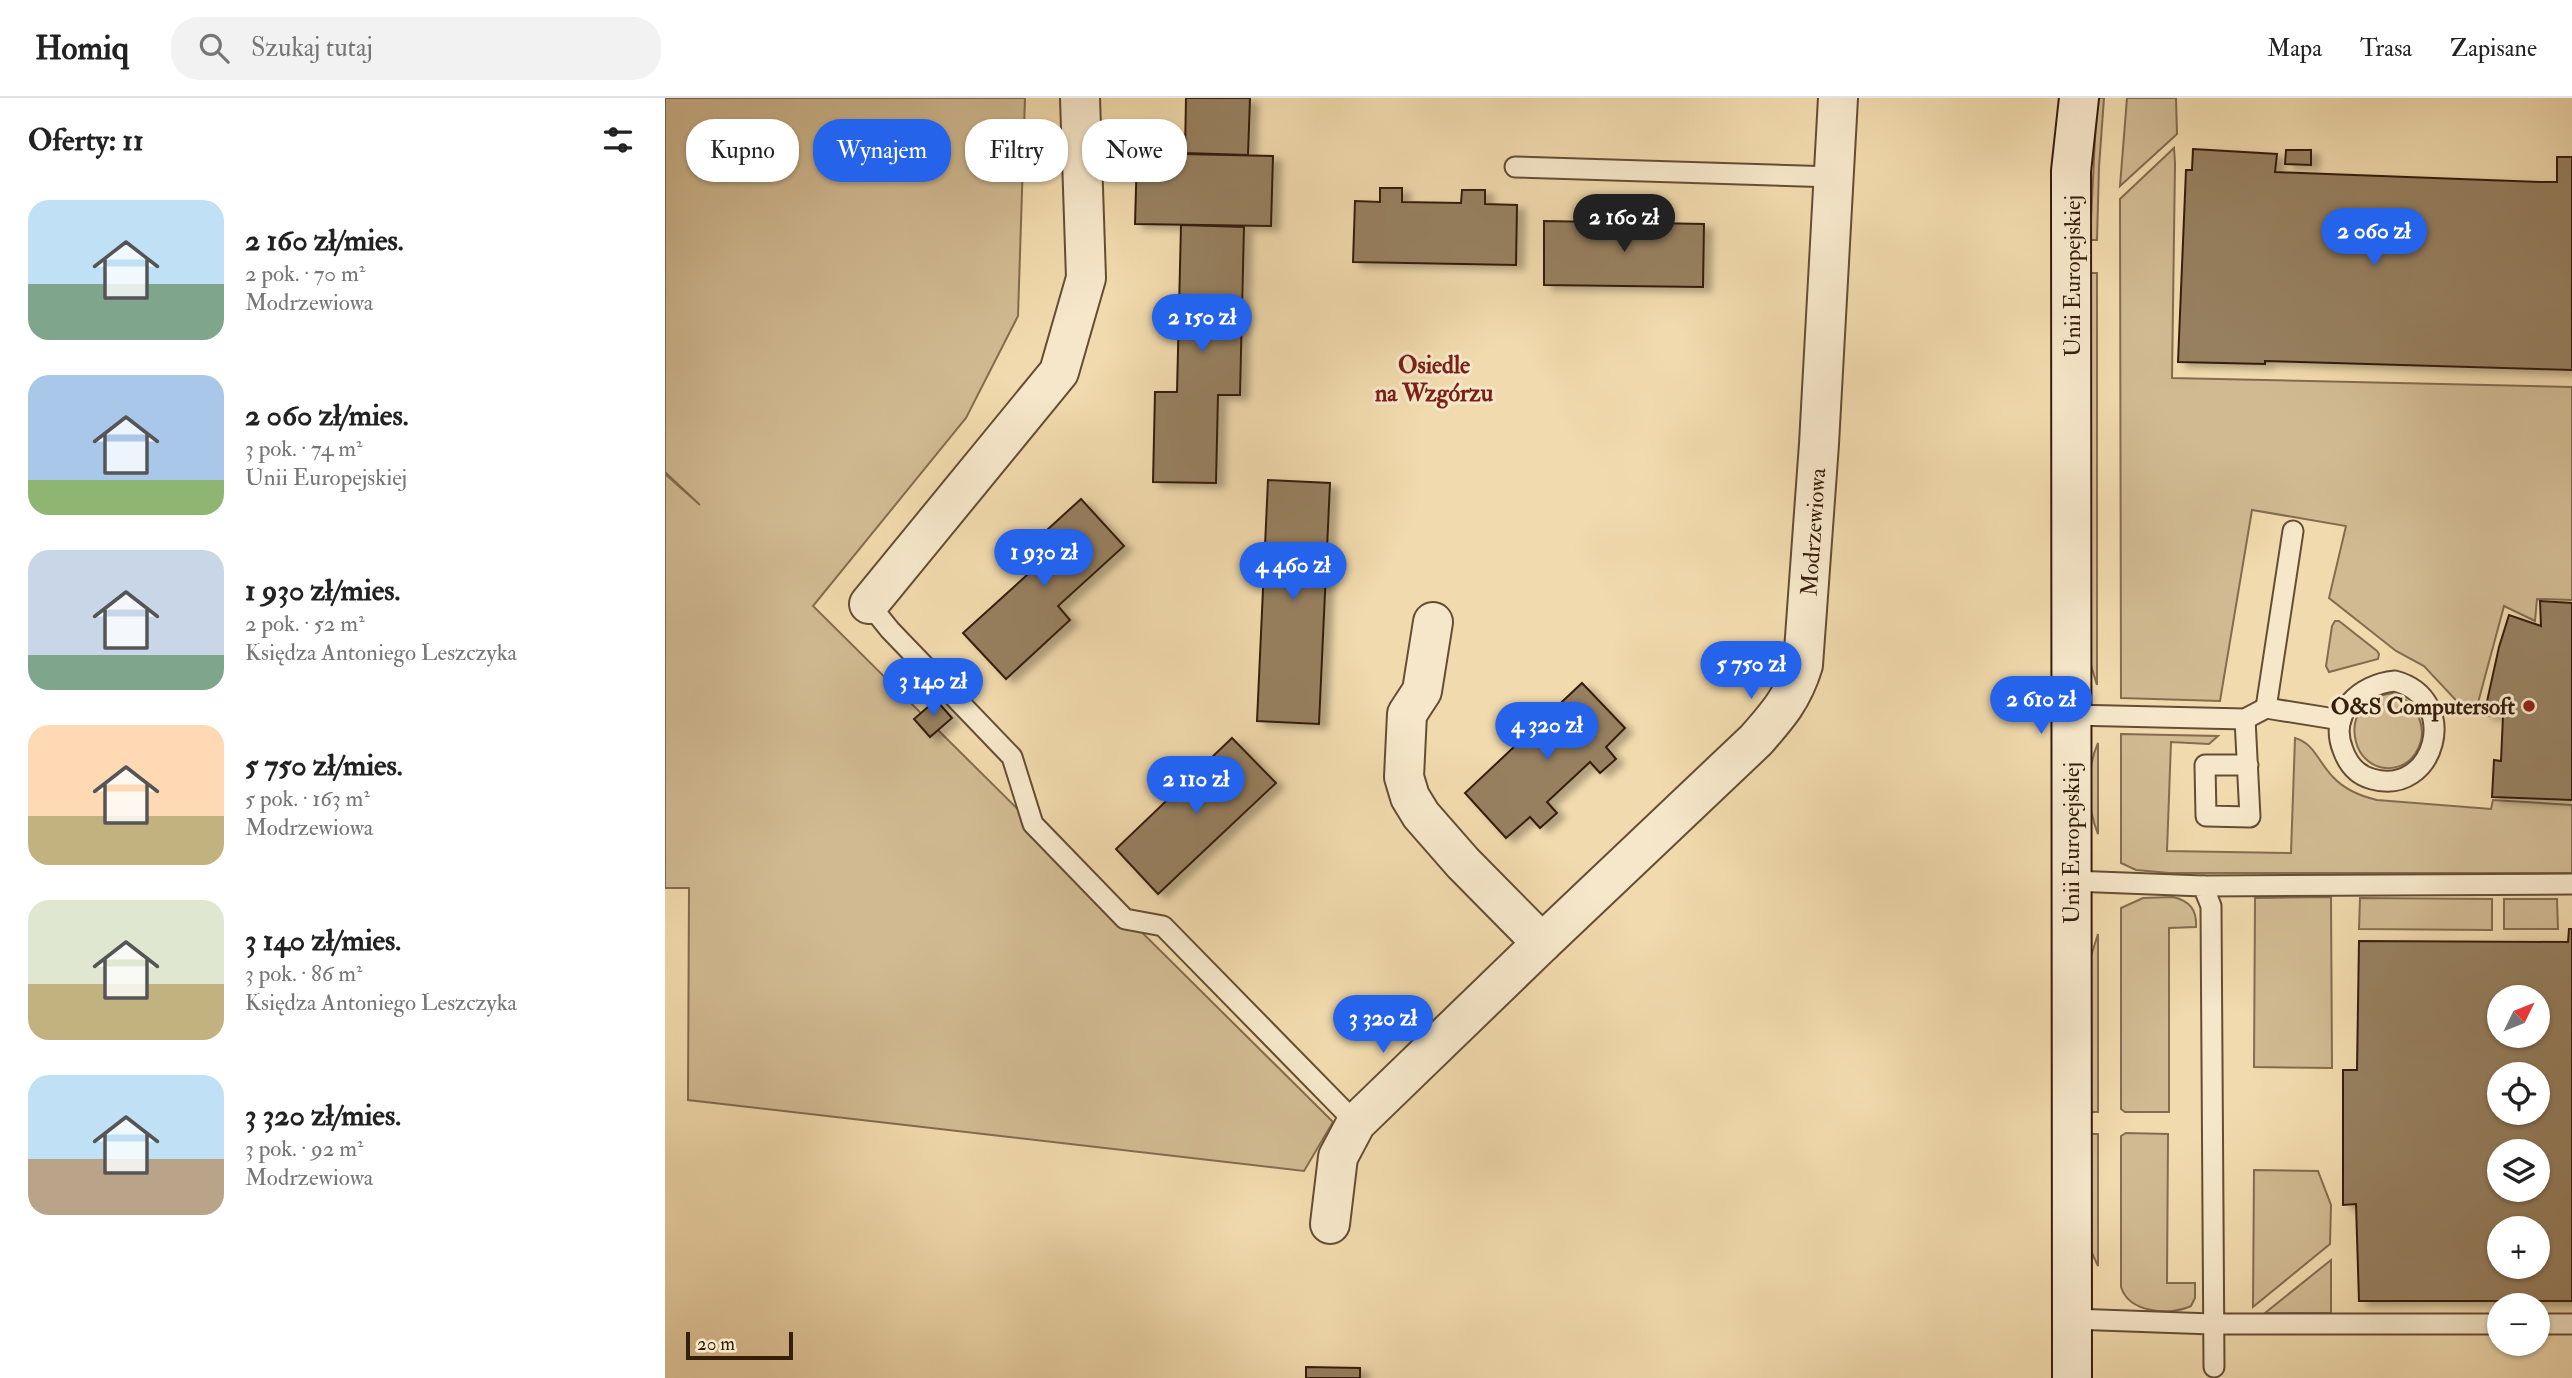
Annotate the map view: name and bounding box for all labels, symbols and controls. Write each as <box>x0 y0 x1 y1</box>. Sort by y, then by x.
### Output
search box <box>171 17 661 80</box>
text: Homiq <box>35 28 129 69</box>
icon: search <box>195 29 233 67</box>
text: Szukaj tutaj <box>251 32 373 64</box>
text: Mapa <box>2267 33 2322 64</box>
text: Trasa <box>2360 33 2412 64</box>
text: Zapisane <box>2450 33 2537 64</box>
chip: Kupno <box>686 119 799 182</box>
chip: Wynajem <box>813 119 951 182</box>
chip: Filtry <box>965 119 1068 182</box>
chip: Nowe <box>1082 119 1187 182</box>
icon: filters <box>599 121 637 159</box>
text: Oferty: 11 <box>28 122 144 159</box>
pin: 2 160 zł <box>1552 194 1696 254</box>
street label: Unii Europejskiej <box>2058 195 2088 357</box>
text: 2 160 zł <box>1589 202 1659 231</box>
pin: 2 060 zł <box>2302 208 2446 268</box>
text: 2 060 zł <box>2337 216 2411 245</box>
text: 2 160 zł/mies. <box>245 222 404 259</box>
icon: home <box>84 228 168 312</box>
text: 2 pok. · 70 m² <box>245 259 365 288</box>
text: Modrzewiowa <box>245 288 373 317</box>
pin: 2 150 zł <box>1130 294 1274 354</box>
text: 2 150 zł <box>1168 302 1236 331</box>
district label: Osiedle na Wzgórzu <box>1375 350 1494 409</box>
text: 2 060 zł/mies. <box>245 397 409 434</box>
icon: home <box>84 403 168 487</box>
text: 3 pok. · 74 m² <box>245 434 362 463</box>
text: Unii Europejskiej <box>245 463 407 492</box>
street label: Modrzewiowa <box>1795 467 1832 597</box>
pin: 1 930 zł <box>972 530 1116 589</box>
text: 1 930 zł <box>1010 537 1078 566</box>
pin: 4 460 zł <box>1221 542 1365 602</box>
text: 4 460 zł <box>1256 550 1330 579</box>
text: 1 930 zł/mies. <box>245 572 400 609</box>
icon: home <box>84 578 168 662</box>
text: 2 pok. · 52 m² <box>245 609 365 638</box>
text: Księdza Antoniego Leszczyka <box>245 638 517 667</box>
pin: 5 750 zł <box>1679 642 1823 701</box>
text: 5 750 zł <box>1716 649 1786 678</box>
pin: 3 140 zł <box>861 658 1005 718</box>
text: 3 140 zł <box>899 666 967 695</box>
pin: 2 610 zł <box>1969 676 2113 736</box>
text: 2 610 zł <box>2006 684 2076 713</box>
place label: O&S Computersoft <box>2331 692 2516 722</box>
marker: O&S Computersoft <box>2521 698 2537 714</box>
pin: 4 320 zł <box>1475 702 1619 762</box>
text: 4 320 zł <box>1511 710 1583 739</box>
text: 5 750 zł/mies. <box>245 747 403 784</box>
icon: home <box>84 753 168 837</box>
pin: 2 110 zł <box>1124 756 1268 816</box>
street label: Unii Europejskiej <box>2057 762 2087 924</box>
text: 2 110 zł <box>1163 764 1229 793</box>
text: 5 pok. · 163 m² <box>245 784 370 813</box>
text: Modrzewiowa <box>245 813 373 842</box>
text: 3 140 zł/mies. <box>245 922 401 959</box>
icon: home <box>84 928 168 1012</box>
text: 3 pok. · 86 m² <box>245 959 363 988</box>
north arrow <box>2487 985 2550 1048</box>
map controls <box>2487 985 2550 1356</box>
text: Księdza Antoniego Leszczyka <box>245 988 517 1017</box>
pin: 3 320 zł <box>1311 996 1455 1055</box>
text: 3 320 zł <box>1349 1003 1417 1032</box>
button: locate <box>2487 1062 2550 1125</box>
text: 3 320 zł/mies. <box>245 1097 401 1134</box>
icon: home <box>84 1103 168 1187</box>
text: 3 pok. · 92 m² <box>245 1134 364 1163</box>
button: layers <box>2487 1139 2550 1202</box>
text: Modrzewiowa <box>245 1163 373 1192</box>
button: + <box>2487 1216 2550 1279</box>
button: − <box>2487 1293 2550 1356</box>
scale bar <box>686 1329 793 1361</box>
text: 20 m <box>697 1332 735 1356</box>

